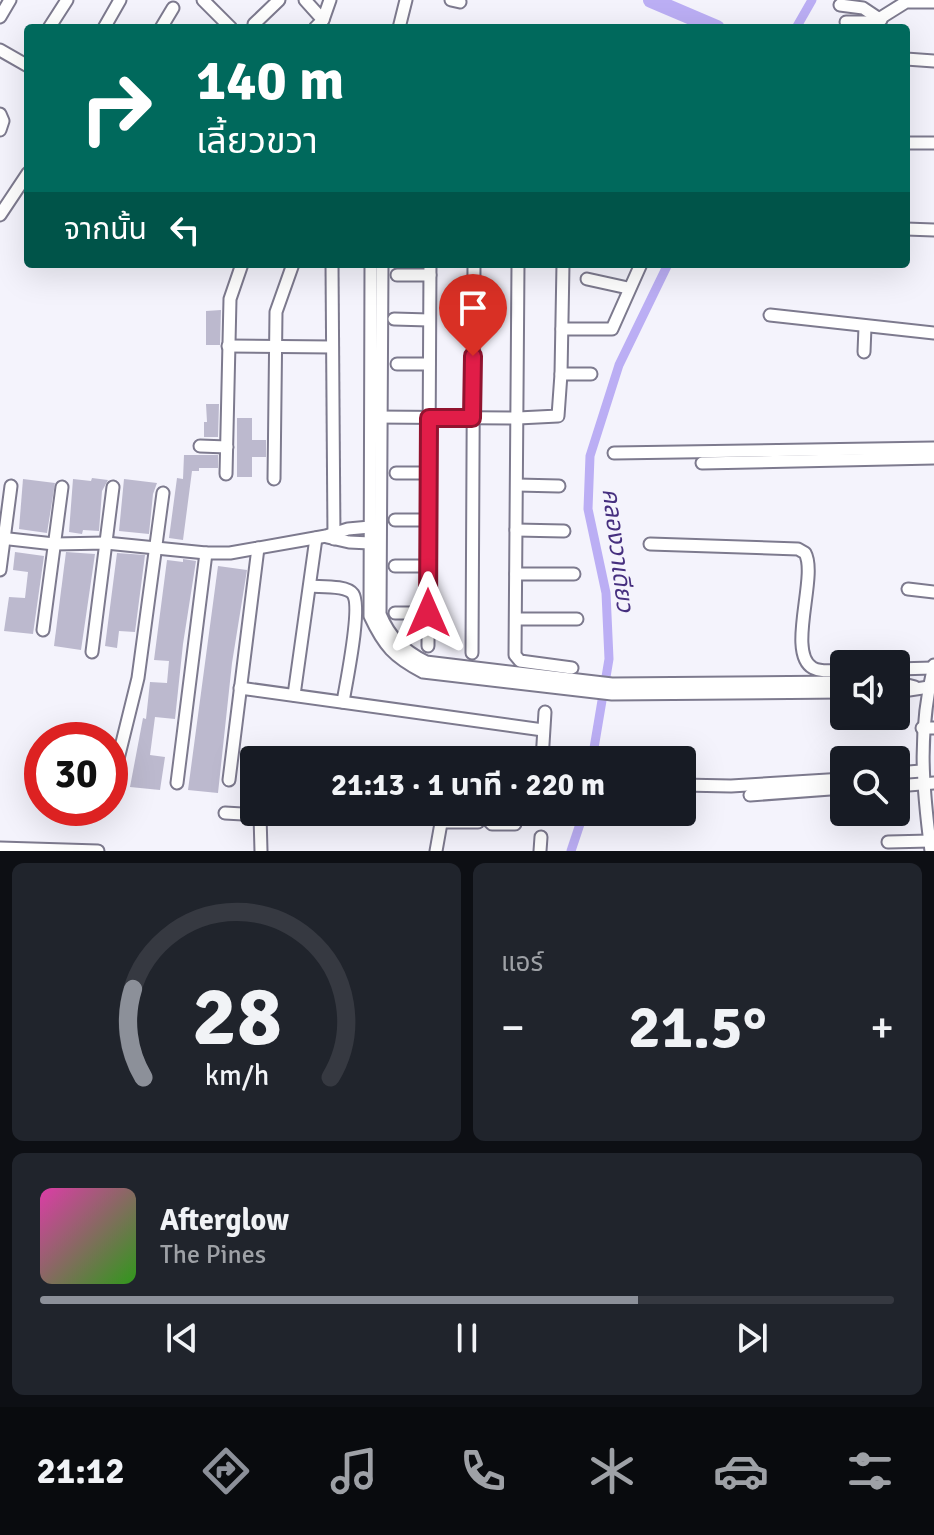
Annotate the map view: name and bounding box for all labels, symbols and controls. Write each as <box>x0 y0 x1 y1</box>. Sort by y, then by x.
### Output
text: 140 m <box>196 46 344 115</box>
icon: right <box>64 56 168 160</box>
text: เลี้ยวขวา <box>196 119 318 164</box>
icon: left <box>163 208 207 252</box>
text: จากนั้น <box>64 211 147 248</box>
pin <box>439 274 507 356</box>
icon: arrive <box>451 286 495 330</box>
water label: คลองวาเดียว <box>596 486 641 615</box>
position arrow <box>386 571 470 655</box>
map controls <box>830 650 910 826</box>
button: sound <box>830 650 910 730</box>
speed limit sign: 30 <box>24 722 128 826</box>
button: search <box>830 746 910 826</box>
text: 21:13 · 1 นาที · 220 m <box>331 767 605 804</box>
text: แอร์ <box>501 947 543 979</box>
text: 28 <box>192 966 281 1068</box>
text: 21.5° <box>628 991 767 1065</box>
text: − <box>501 1001 525 1055</box>
text: + <box>870 1001 894 1055</box>
text: km/h <box>204 1058 269 1093</box>
text: Afterglow <box>160 1202 289 1239</box>
text: The Pines <box>160 1239 266 1271</box>
icon: previous <box>160 1316 204 1360</box>
icon: pause <box>445 1316 489 1360</box>
icon: next <box>730 1316 774 1360</box>
icon: directions <box>198 1443 254 1499</box>
icon: music <box>326 1443 382 1499</box>
icon: phone <box>455 1443 511 1499</box>
icon: climate <box>584 1443 640 1499</box>
icon: car <box>713 1443 769 1499</box>
icon: filters <box>842 1443 898 1499</box>
text: 21:12 <box>36 1449 125 1494</box>

